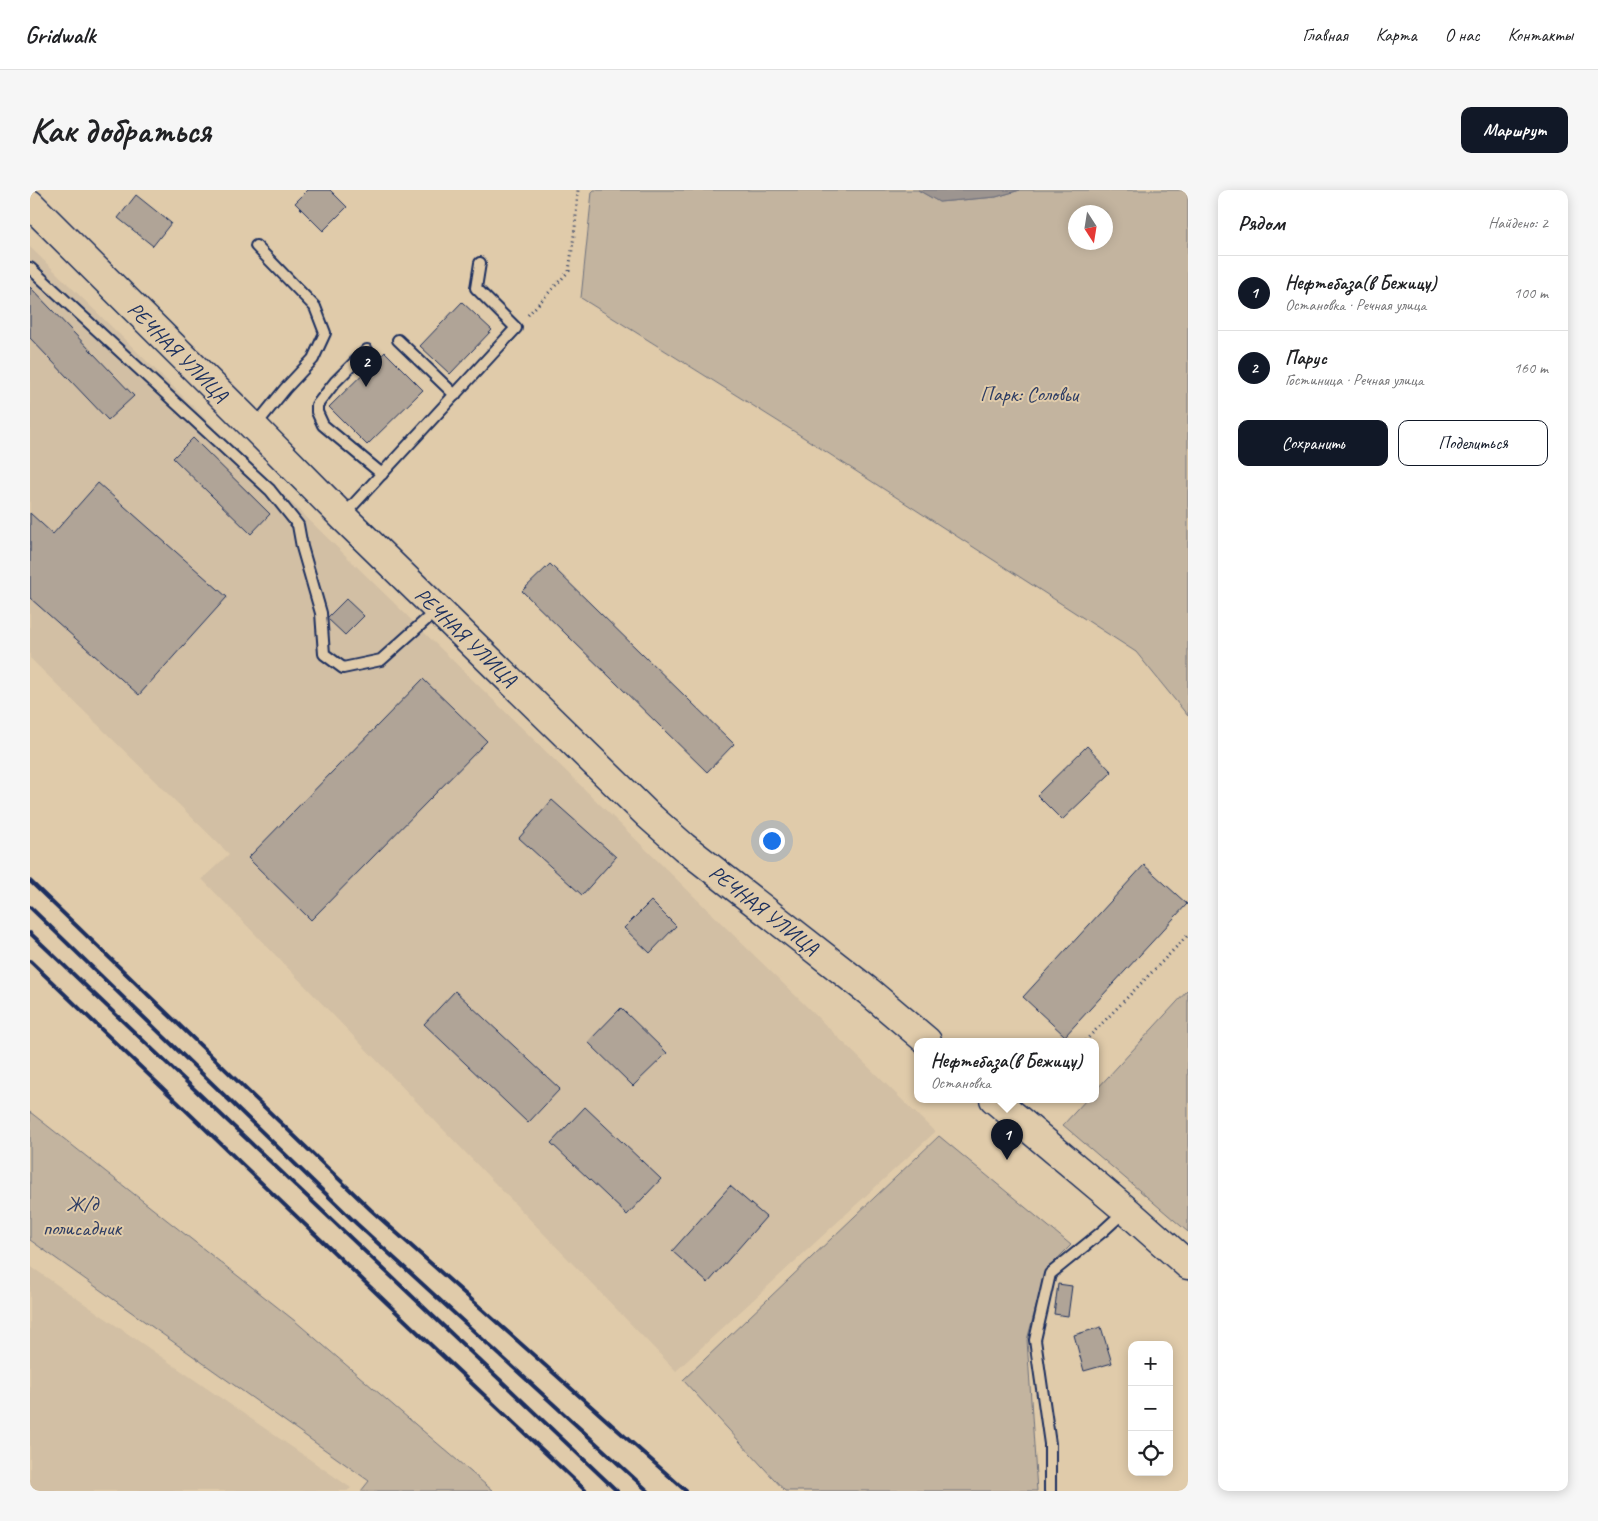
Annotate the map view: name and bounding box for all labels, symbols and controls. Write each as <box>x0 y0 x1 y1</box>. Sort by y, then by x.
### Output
text: Gridwalk <box>25 20 95 50</box>
text: Главная <box>1303 24 1348 46</box>
text: Карта <box>1376 24 1417 46</box>
text: О нас <box>1445 24 1480 46</box>
text: Контакты <box>1508 24 1573 46</box>
button: Маршрут <box>1461 107 1568 153</box>
text: Как добраться <box>30 108 211 153</box>
north arrow <box>1068 205 1113 250</box>
text: Рядом <box>1238 210 1285 236</box>
text: Найдено: 2 <box>1488 213 1548 233</box>
text: Нефтебаза(в Бежицу) <box>1285 271 1437 295</box>
text: 1 <box>1250 283 1258 303</box>
text: 100 m <box>1514 283 1548 303</box>
text: Остановка · Речная улица <box>1285 295 1426 315</box>
street label: РЕЧНАЯ УЛИЦА <box>122 296 234 408</box>
pin: 2 <box>350 346 382 387</box>
text: Парус <box>1285 346 1327 370</box>
text: 2 <box>1250 358 1258 378</box>
text: 160 m <box>1514 358 1548 378</box>
text: Гостиница · Речная улица <box>1285 370 1423 390</box>
park label: Парк: Соловьи <box>980 381 1081 407</box>
button: Сохранить <box>1238 420 1388 466</box>
button: Поделиться <box>1398 420 1548 466</box>
street label: РЕЧНАЯ УЛИЦА <box>410 582 523 692</box>
your location <box>759 828 785 854</box>
street label: РЕЧНАЯ УЛИЦА <box>704 859 824 961</box>
popup <box>914 1038 1099 1103</box>
text: Нефтебаза(в Бежицу) <box>931 1049 1082 1073</box>
text: Остановка <box>931 1073 991 1093</box>
pin: 1 <box>991 1119 1023 1160</box>
park label: Ж/д полисадник <box>43 1191 123 1241</box>
map controls <box>1128 1341 1173 1476</box>
button: + <box>1128 1341 1173 1386</box>
button: − <box>1128 1386 1173 1431</box>
button: locate <box>1128 1431 1173 1476</box>

